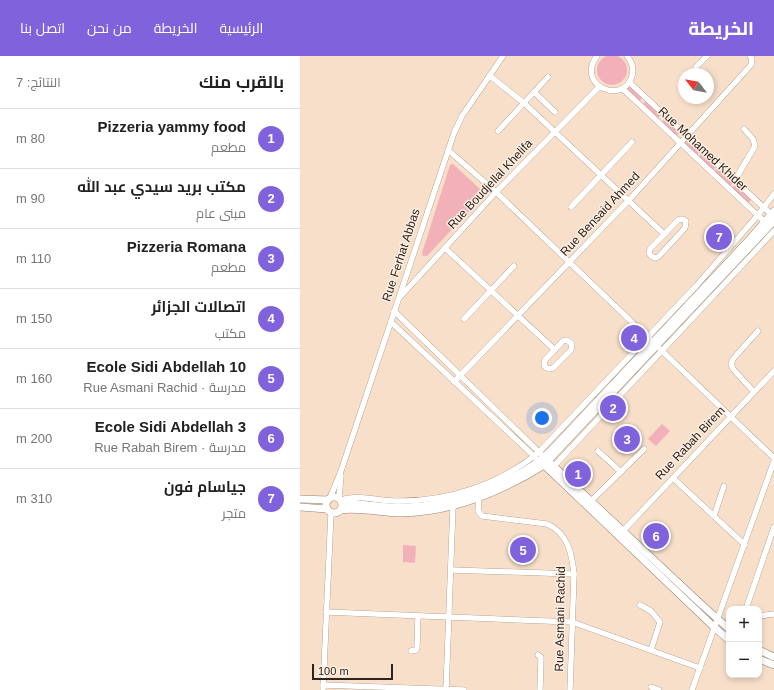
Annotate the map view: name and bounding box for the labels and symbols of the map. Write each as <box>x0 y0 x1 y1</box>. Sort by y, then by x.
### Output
north arrow <box>678 68 714 104</box>
street label: Rue Mohamed Khider <box>656 104 750 194</box>
street label: Rue Boudjellal Khelifa <box>445 136 535 232</box>
street label: Rue Bensaid Ahmed <box>558 169 642 259</box>
street label: Rue Ferhat Abbas <box>379 207 423 303</box>
pin: 7 <box>706 222 732 252</box>
pin: 4 <box>621 323 647 353</box>
pin: 2 <box>600 393 626 423</box>
street label: Rue Rabah Birem <box>652 403 728 483</box>
your location <box>532 408 552 428</box>
pin: 3 <box>614 424 640 454</box>
pin: 1 <box>565 459 591 489</box>
pin: 6 <box>643 521 669 551</box>
pin: 5 <box>510 535 536 565</box>
street label: Rue Asmani Rachid <box>552 566 568 672</box>
scale bar <box>312 662 393 681</box>

